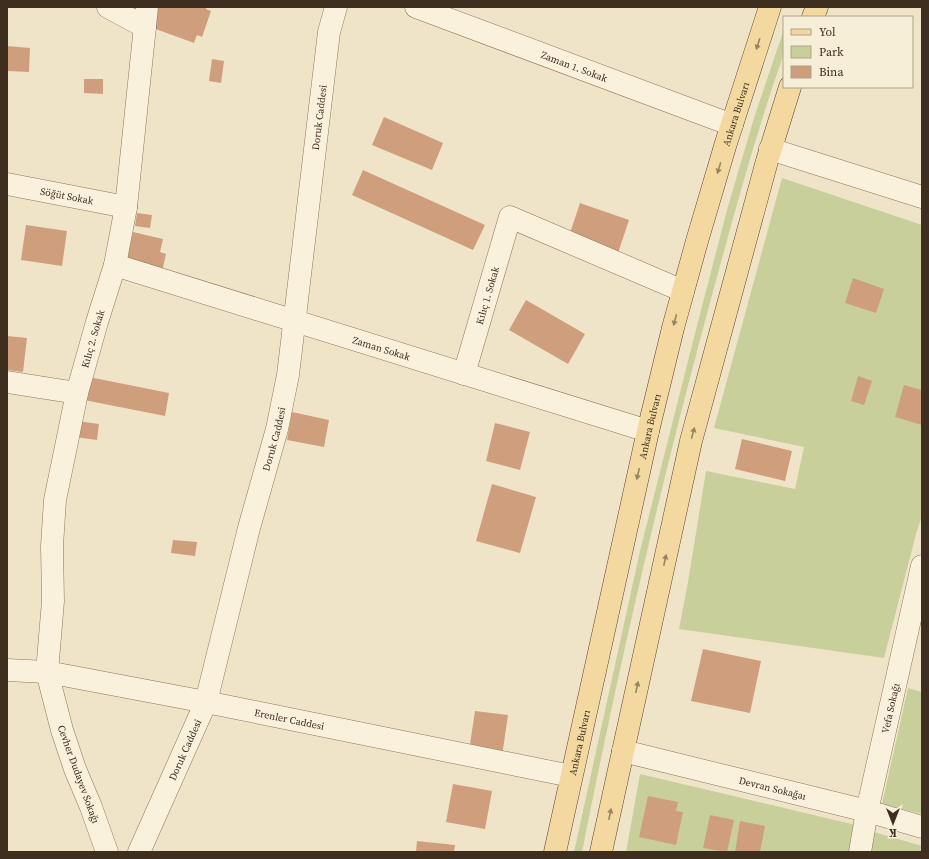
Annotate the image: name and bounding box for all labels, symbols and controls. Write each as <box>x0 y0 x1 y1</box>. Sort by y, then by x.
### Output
legend <box>783 16 913 88</box>
text: Yol <box>819 24 836 40</box>
one-way arrow <box>754 38 760 50</box>
text: Park <box>819 44 844 60</box>
street label: Zaman 1. Sokak <box>539 48 610 85</box>
text: Bina <box>819 64 844 80</box>
street label: Ankara Bulvarı <box>719 80 752 148</box>
street label: Doruk Caddesi <box>309 84 330 151</box>
one-way arrow <box>716 162 722 174</box>
street label: Söğüt Sokak <box>39 185 95 208</box>
street label: Kılıç 1. Sokak <box>473 264 502 326</box>
street label: Kılıç 2. Sokak <box>78 308 108 369</box>
one-way arrow <box>672 314 678 326</box>
street label: Zaman Sokak <box>351 333 412 364</box>
street label: Ankara Bulvarı <box>636 392 664 460</box>
street label: Doruk Caddesi <box>259 406 288 473</box>
one-way arrow <box>691 427 697 439</box>
one-way arrow <box>635 467 641 480</box>
one-way arrow <box>663 554 669 566</box>
one-way arrow <box>635 681 641 693</box>
street label: Vefa Sokağı <box>879 682 903 735</box>
street label: Erenler Caddesi <box>253 706 326 733</box>
street label: Ankara Bulvarı <box>566 709 593 777</box>
street label: Doruk Caddesi <box>166 717 204 783</box>
street label: Cevher Dudayev Sokağı <box>55 723 102 825</box>
street label: Devran Sokağaı <box>737 774 807 803</box>
north arrow <box>873 803 913 843</box>
one-way arrow <box>607 808 613 820</box>
text: K <box>889 825 897 840</box>

